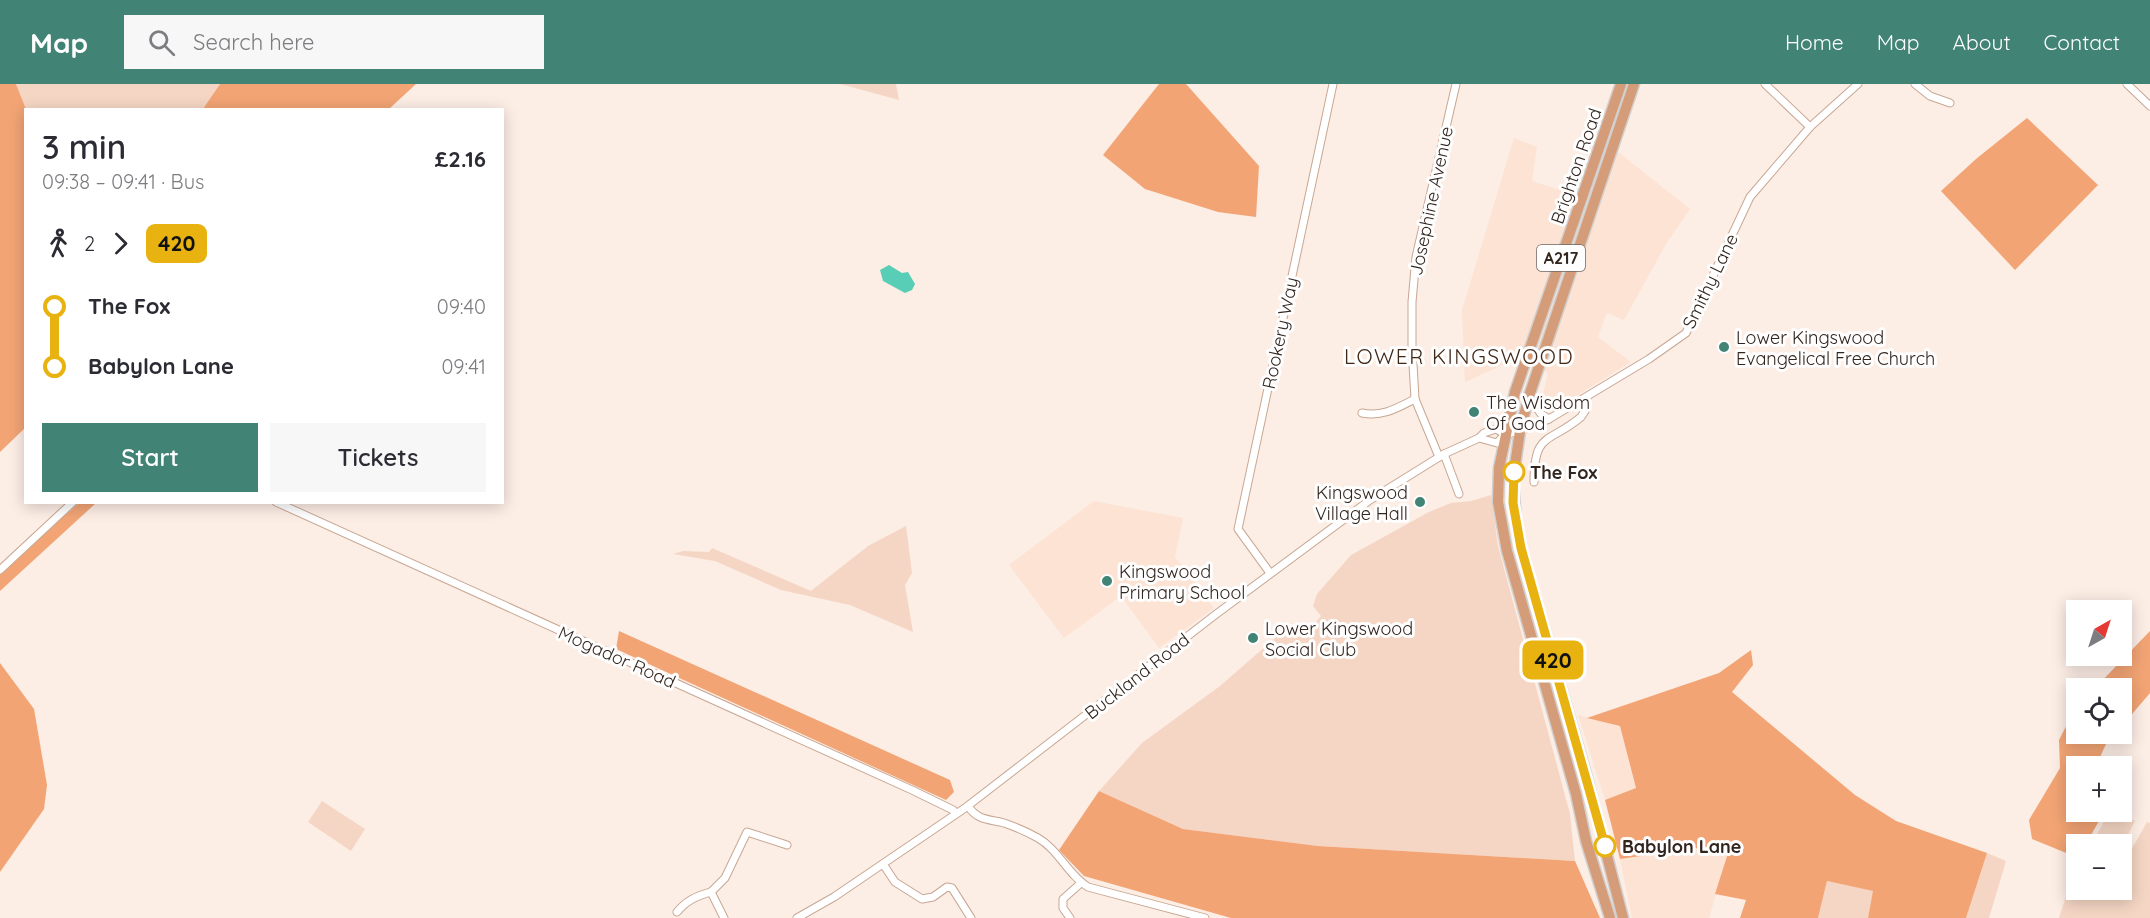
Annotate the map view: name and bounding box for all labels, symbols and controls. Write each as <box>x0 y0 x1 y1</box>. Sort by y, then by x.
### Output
search box <box>124 15 544 69</box>
text: Map <box>30 25 88 60</box>
icon: search <box>145 26 178 59</box>
text: Search here <box>193 28 315 56</box>
text: Home <box>1785 29 1844 55</box>
text: Map <box>1877 29 1920 55</box>
text: About <box>1953 29 2011 55</box>
text: Contact <box>2044 29 2120 55</box>
street label: Brighton Road <box>1545 105 1607 227</box>
street label: Josephine Avenue <box>1404 124 1458 278</box>
text: 3 min <box>42 126 126 167</box>
text: £2.16 <box>435 145 486 173</box>
text: 09:38 – 09:41 · Bus <box>42 169 204 194</box>
icon: walk <box>42 227 75 260</box>
icon: forward <box>104 227 137 260</box>
text: 420 <box>158 230 195 256</box>
street label: Smithy Lane <box>1677 230 1743 332</box>
text: 2 <box>84 231 95 256</box>
road number: A217 <box>1537 245 1585 271</box>
street label: Rookery Way <box>1257 275 1303 391</box>
text: The Fox <box>88 292 170 320</box>
text: 09:40 <box>437 294 486 319</box>
place label: Lower Kingswood Evangelical Free Church <box>1736 326 1935 370</box>
marker: Lower Kingswood Evangelical Free Church <box>1717 340 1731 354</box>
district label: LOWER KINGSWOOD <box>1344 343 1574 369</box>
text: Babylon Lane <box>88 352 234 380</box>
text: 09:41 <box>441 354 486 379</box>
place label: The Wisdom Of God <box>1486 391 1590 435</box>
marker: The Wisdom Of God <box>1467 405 1481 419</box>
button: Start <box>42 423 258 492</box>
button: Tickets <box>270 423 486 492</box>
marker: The Fox <box>1503 461 1525 483</box>
place label: The Fox <box>1530 461 1598 484</box>
place label: Kingswood Village Hall <box>1315 481 1408 525</box>
marker: Kingswood Village Hall <box>1413 495 1427 509</box>
place label: Kingswood Primary School <box>1119 560 1245 604</box>
marker: Kingswood Primary School <box>1100 574 1114 588</box>
north arrow <box>2066 600 2132 666</box>
map controls <box>2066 600 2132 900</box>
place label: Lower Kingswood Social Club <box>1265 617 1413 661</box>
street label: Mogador Road <box>555 621 679 693</box>
street label: Buckland Road <box>1080 628 1194 724</box>
marker: Lower Kingswood Social Club <box>1246 631 1260 645</box>
line badge: 420 <box>1518 640 1588 680</box>
text: 420 <box>1534 647 1572 673</box>
button: locate <box>2066 678 2132 744</box>
button: + <box>2066 756 2132 822</box>
button: − <box>2066 834 2132 900</box>
marker: Babylon Lane <box>1594 835 1616 857</box>
place label: Babylon Lane <box>1622 835 1741 858</box>

